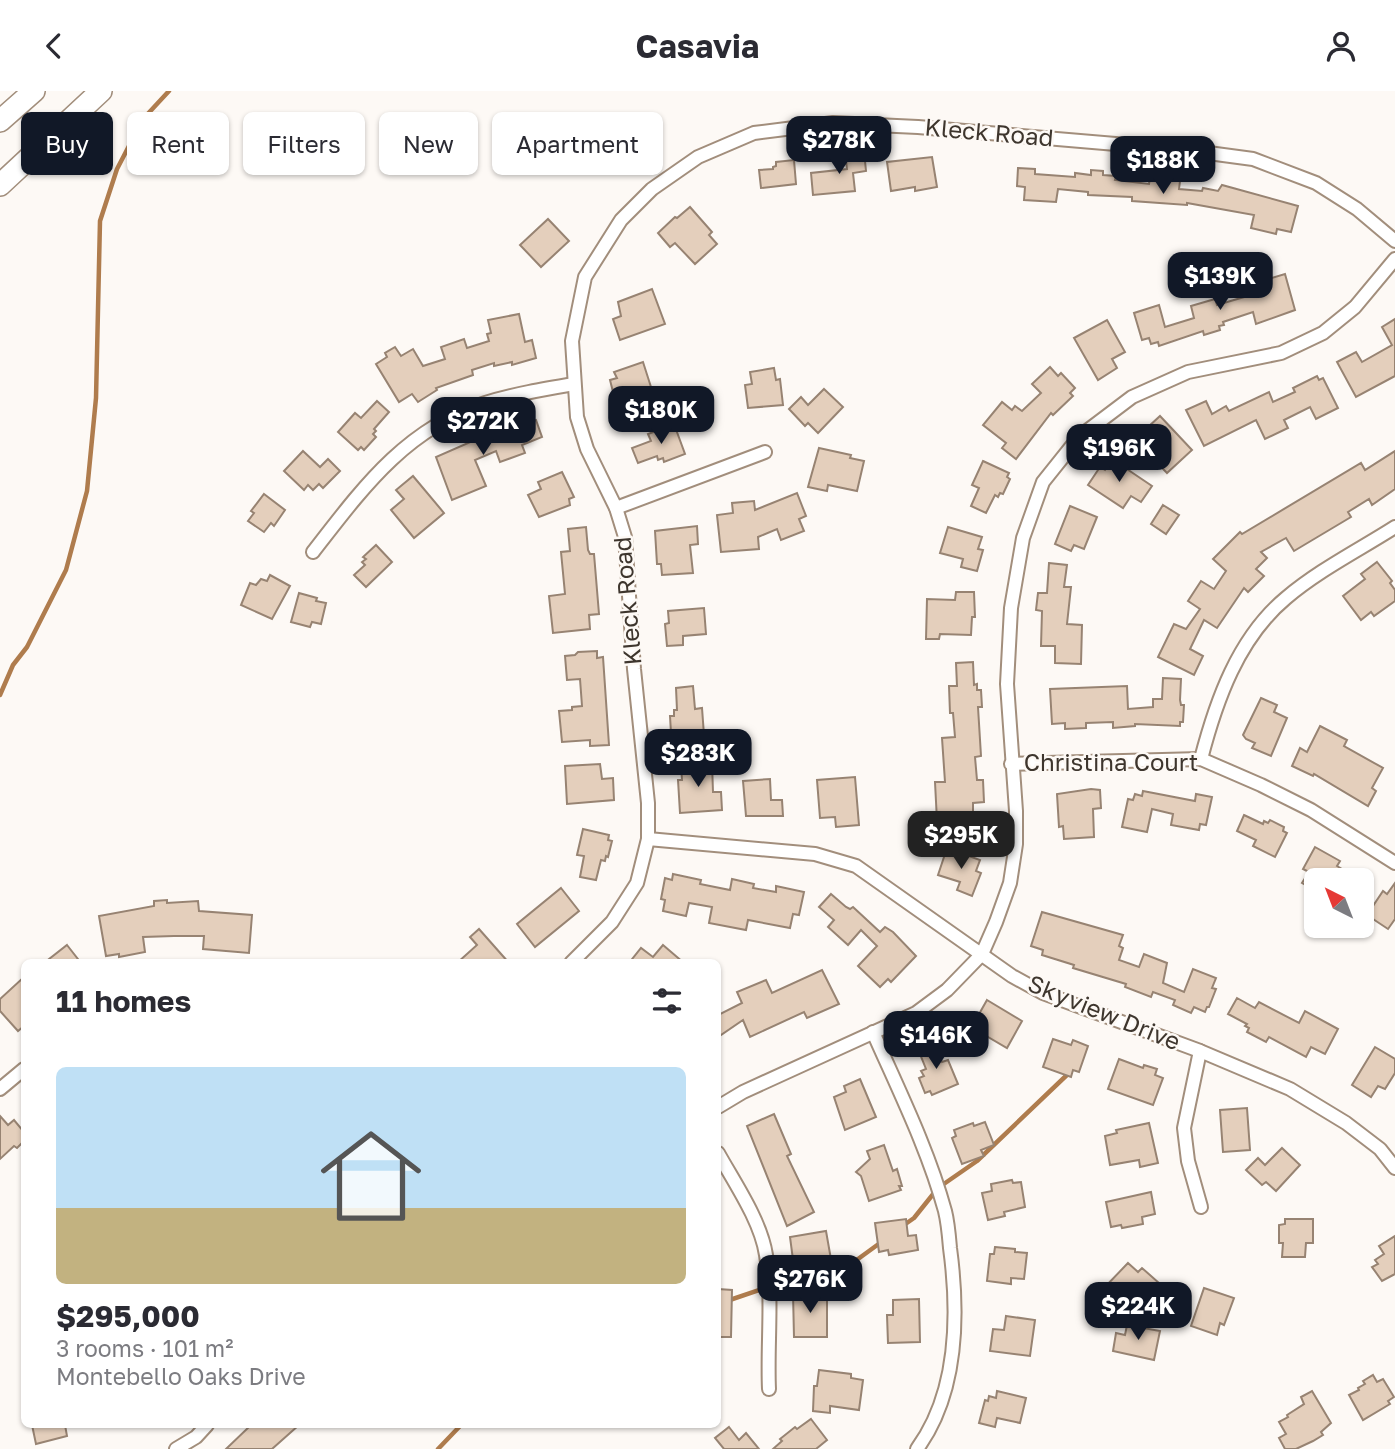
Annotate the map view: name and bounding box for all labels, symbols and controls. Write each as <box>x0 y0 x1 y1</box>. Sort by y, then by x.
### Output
icon: back <box>35 27 73 65</box>
text: Casavia <box>636 27 759 65</box>
icon: person <box>1322 27 1360 65</box>
street label: Kleck Road <box>924 111 1055 152</box>
chip: Buy <box>21 112 113 175</box>
chip: Rent <box>127 112 229 175</box>
chip: Filters <box>243 112 365 175</box>
chip: New <box>379 112 478 175</box>
chip: Apartment <box>492 112 663 175</box>
pin: $278K <box>790 116 888 176</box>
text: $278K <box>802 125 876 153</box>
pin: $188K <box>1114 137 1212 196</box>
text: $188K <box>1126 145 1200 173</box>
pin: $139K <box>1171 253 1269 312</box>
text: $139K <box>1184 261 1256 289</box>
pin: $180K <box>612 387 710 446</box>
text: $180K <box>624 395 698 423</box>
pin: $272K <box>434 397 532 457</box>
text: $272K <box>447 406 519 434</box>
pin: $196K <box>1070 425 1168 484</box>
text: $196K <box>1082 433 1156 461</box>
street label: Kleck Road <box>606 536 647 667</box>
pin: $283K <box>649 729 747 789</box>
text: $283K <box>661 738 735 766</box>
street label: Christina Court <box>1024 747 1198 776</box>
pin: $295K <box>912 811 1010 871</box>
text: $295K <box>924 820 998 848</box>
north arrow <box>1304 868 1374 938</box>
map controls <box>1304 868 1374 938</box>
street label: Skyview Drive <box>1024 968 1185 1055</box>
icon: filters <box>648 982 686 1020</box>
text: 11 homes <box>56 983 191 1019</box>
pin: $146K <box>887 1011 985 1071</box>
text: $146K <box>900 1020 972 1048</box>
icon: home <box>308 1113 434 1239</box>
pin: $276K <box>761 1255 859 1315</box>
text: $276K <box>773 1264 847 1292</box>
pin: $224K <box>1089 1283 1187 1342</box>
text: $224K <box>1101 1291 1175 1319</box>
text: $295,000 <box>56 1298 200 1334</box>
text: 3 rooms · 101 m² <box>56 1334 233 1362</box>
text: Montebello Oaks Drive <box>56 1362 306 1390</box>

